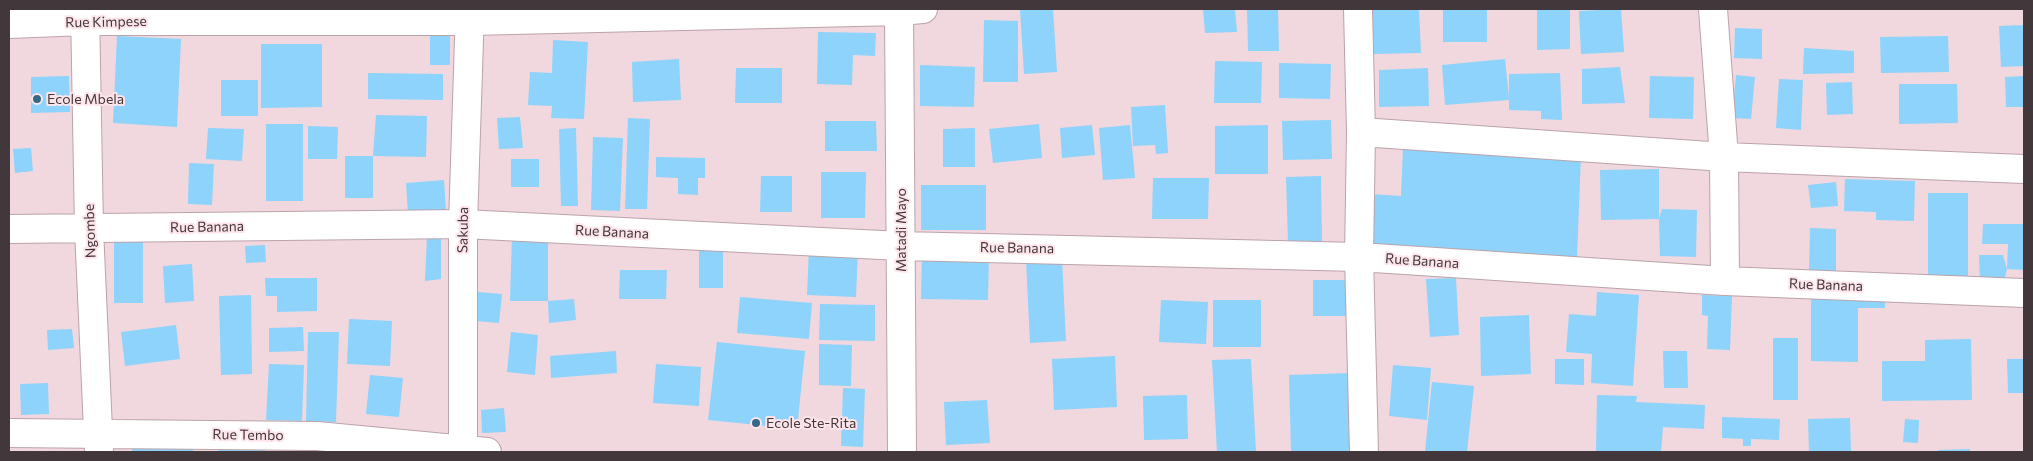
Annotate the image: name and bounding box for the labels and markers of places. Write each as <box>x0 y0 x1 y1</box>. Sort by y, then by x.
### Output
place label: Ecole Mbela <box>47 91 124 107</box>
marker: Ecole Mbela <box>31 93 43 105</box>
place label: Ecole Ste-Rita <box>766 415 856 431</box>
marker: Ecole Ste-Rita <box>750 417 762 429</box>

